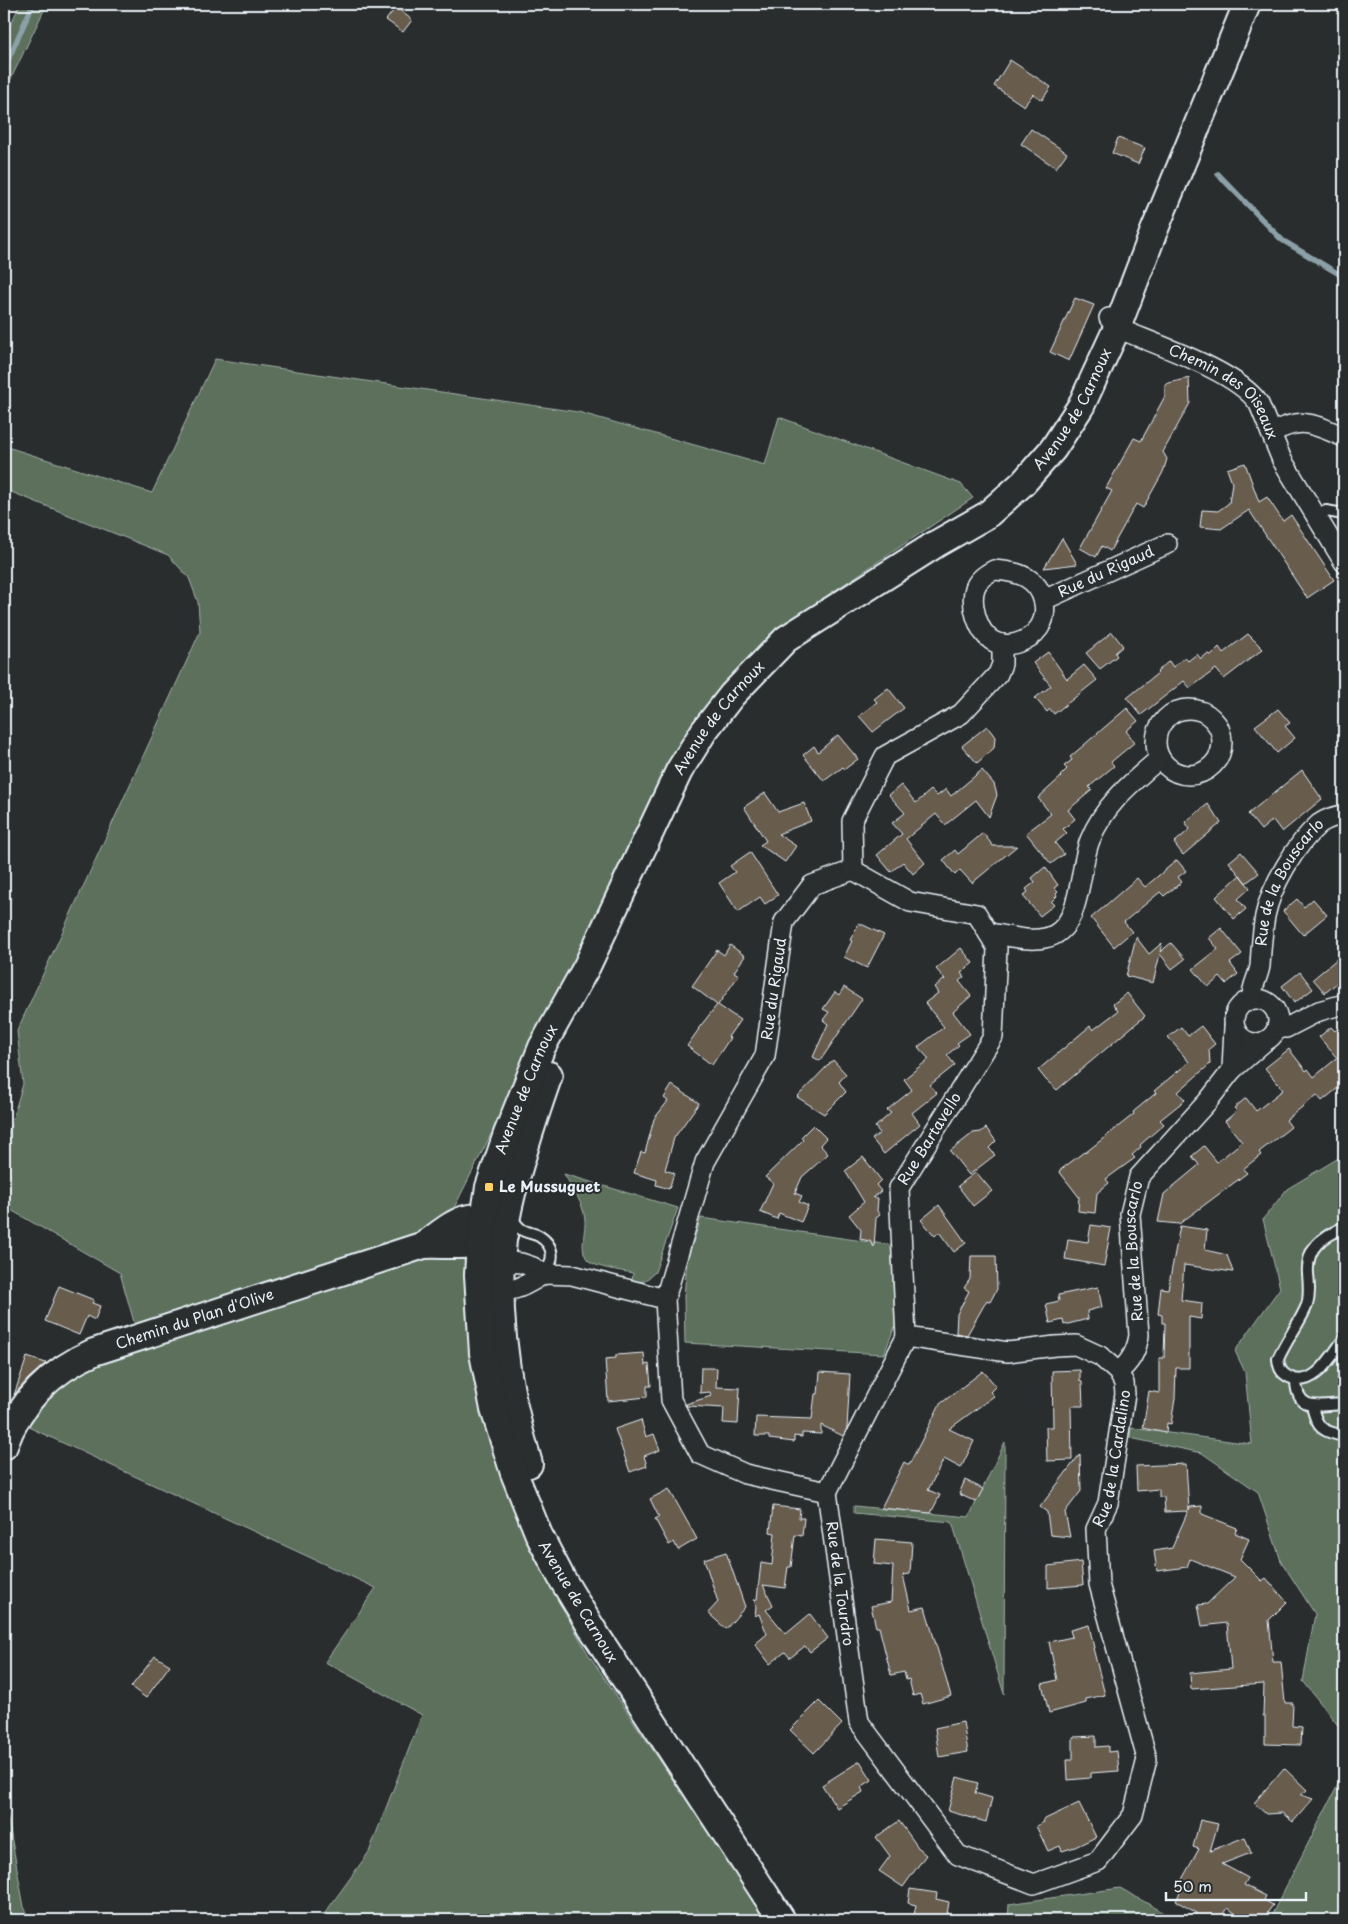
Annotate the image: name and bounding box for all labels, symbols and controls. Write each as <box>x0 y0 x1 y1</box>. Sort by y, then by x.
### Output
street label: Chemin des Oiseaux <box>1166 337 1285 442</box>
street label: Avenue de Carnoux <box>1027 344 1116 474</box>
street label: Rue du Rigaud <box>1053 539 1157 602</box>
street label: Avenue de Carnoux <box>666 655 769 779</box>
street label: Rue de la Bouscarlo <box>1248 812 1328 947</box>
street label: Rue du Rigaud <box>754 936 791 1042</box>
street label: Avenue de Carnoux <box>488 1019 563 1157</box>
street label: Rue Bartavello <box>891 1087 966 1189</box>
place label: Le Mussuguet <box>499 1174 601 1197</box>
street label: Rue de la Bouscarlo <box>1117 1178 1148 1322</box>
marker: Le Mussuguet <box>483 1181 495 1193</box>
street label: Chemin du Plan d'Olive <box>112 1281 276 1354</box>
street label: Rue de la Cardalino <box>1085 1388 1135 1530</box>
street label: Rue de la Tourdro <box>821 1519 861 1647</box>
street label: Avenue de Carnoux <box>534 1536 625 1667</box>
scale bar <box>1166 1869 1306 1901</box>
text: 50 m <box>1173 1874 1212 1897</box>

